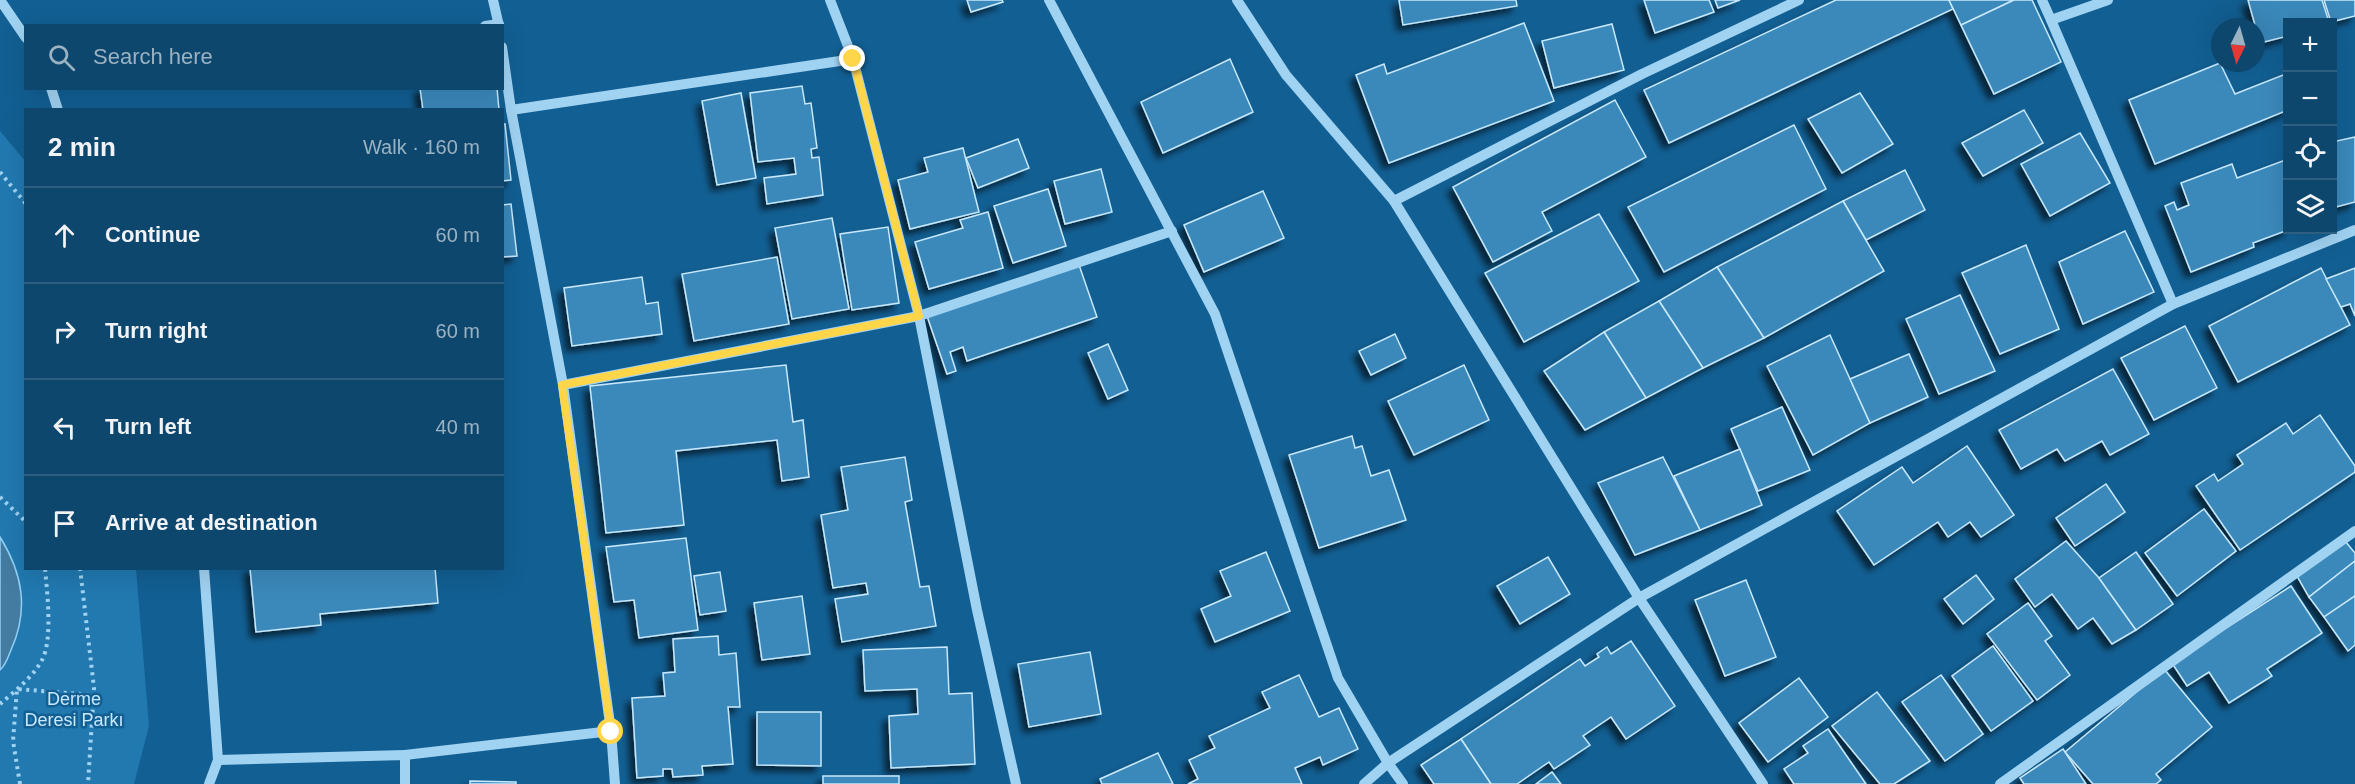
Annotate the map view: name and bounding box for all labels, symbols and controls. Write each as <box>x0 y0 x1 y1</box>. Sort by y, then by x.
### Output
north arrow <box>2211 18 2265 72</box>
map controls <box>2283 18 2337 234</box>
button: + <box>2283 18 2337 72</box>
search box <box>24 24 504 90</box>
icon: search <box>45 41 78 74</box>
text: Search here <box>93 44 213 69</box>
route end <box>839 45 865 71</box>
button: − <box>2283 72 2337 126</box>
button: locate <box>2283 126 2337 180</box>
text: 2 min <box>48 132 116 162</box>
text: Walk · 160 m <box>363 136 480 158</box>
button: layers <box>2283 180 2337 234</box>
icon: ahead <box>48 219 81 252</box>
text: Continue <box>105 222 200 247</box>
text: 60 m <box>436 224 480 246</box>
icon: right <box>48 315 81 348</box>
text: Turn right <box>105 318 207 343</box>
text: 60 m <box>436 320 480 342</box>
icon: left <box>48 411 81 444</box>
text: Turn left <box>105 414 191 439</box>
text: 40 m <box>436 416 480 438</box>
icon: arrive <box>48 507 81 540</box>
text: Arrive at destination <box>105 510 318 535</box>
park label: Derme Deresi Parkı <box>24 689 124 730</box>
route start <box>597 718 623 744</box>

